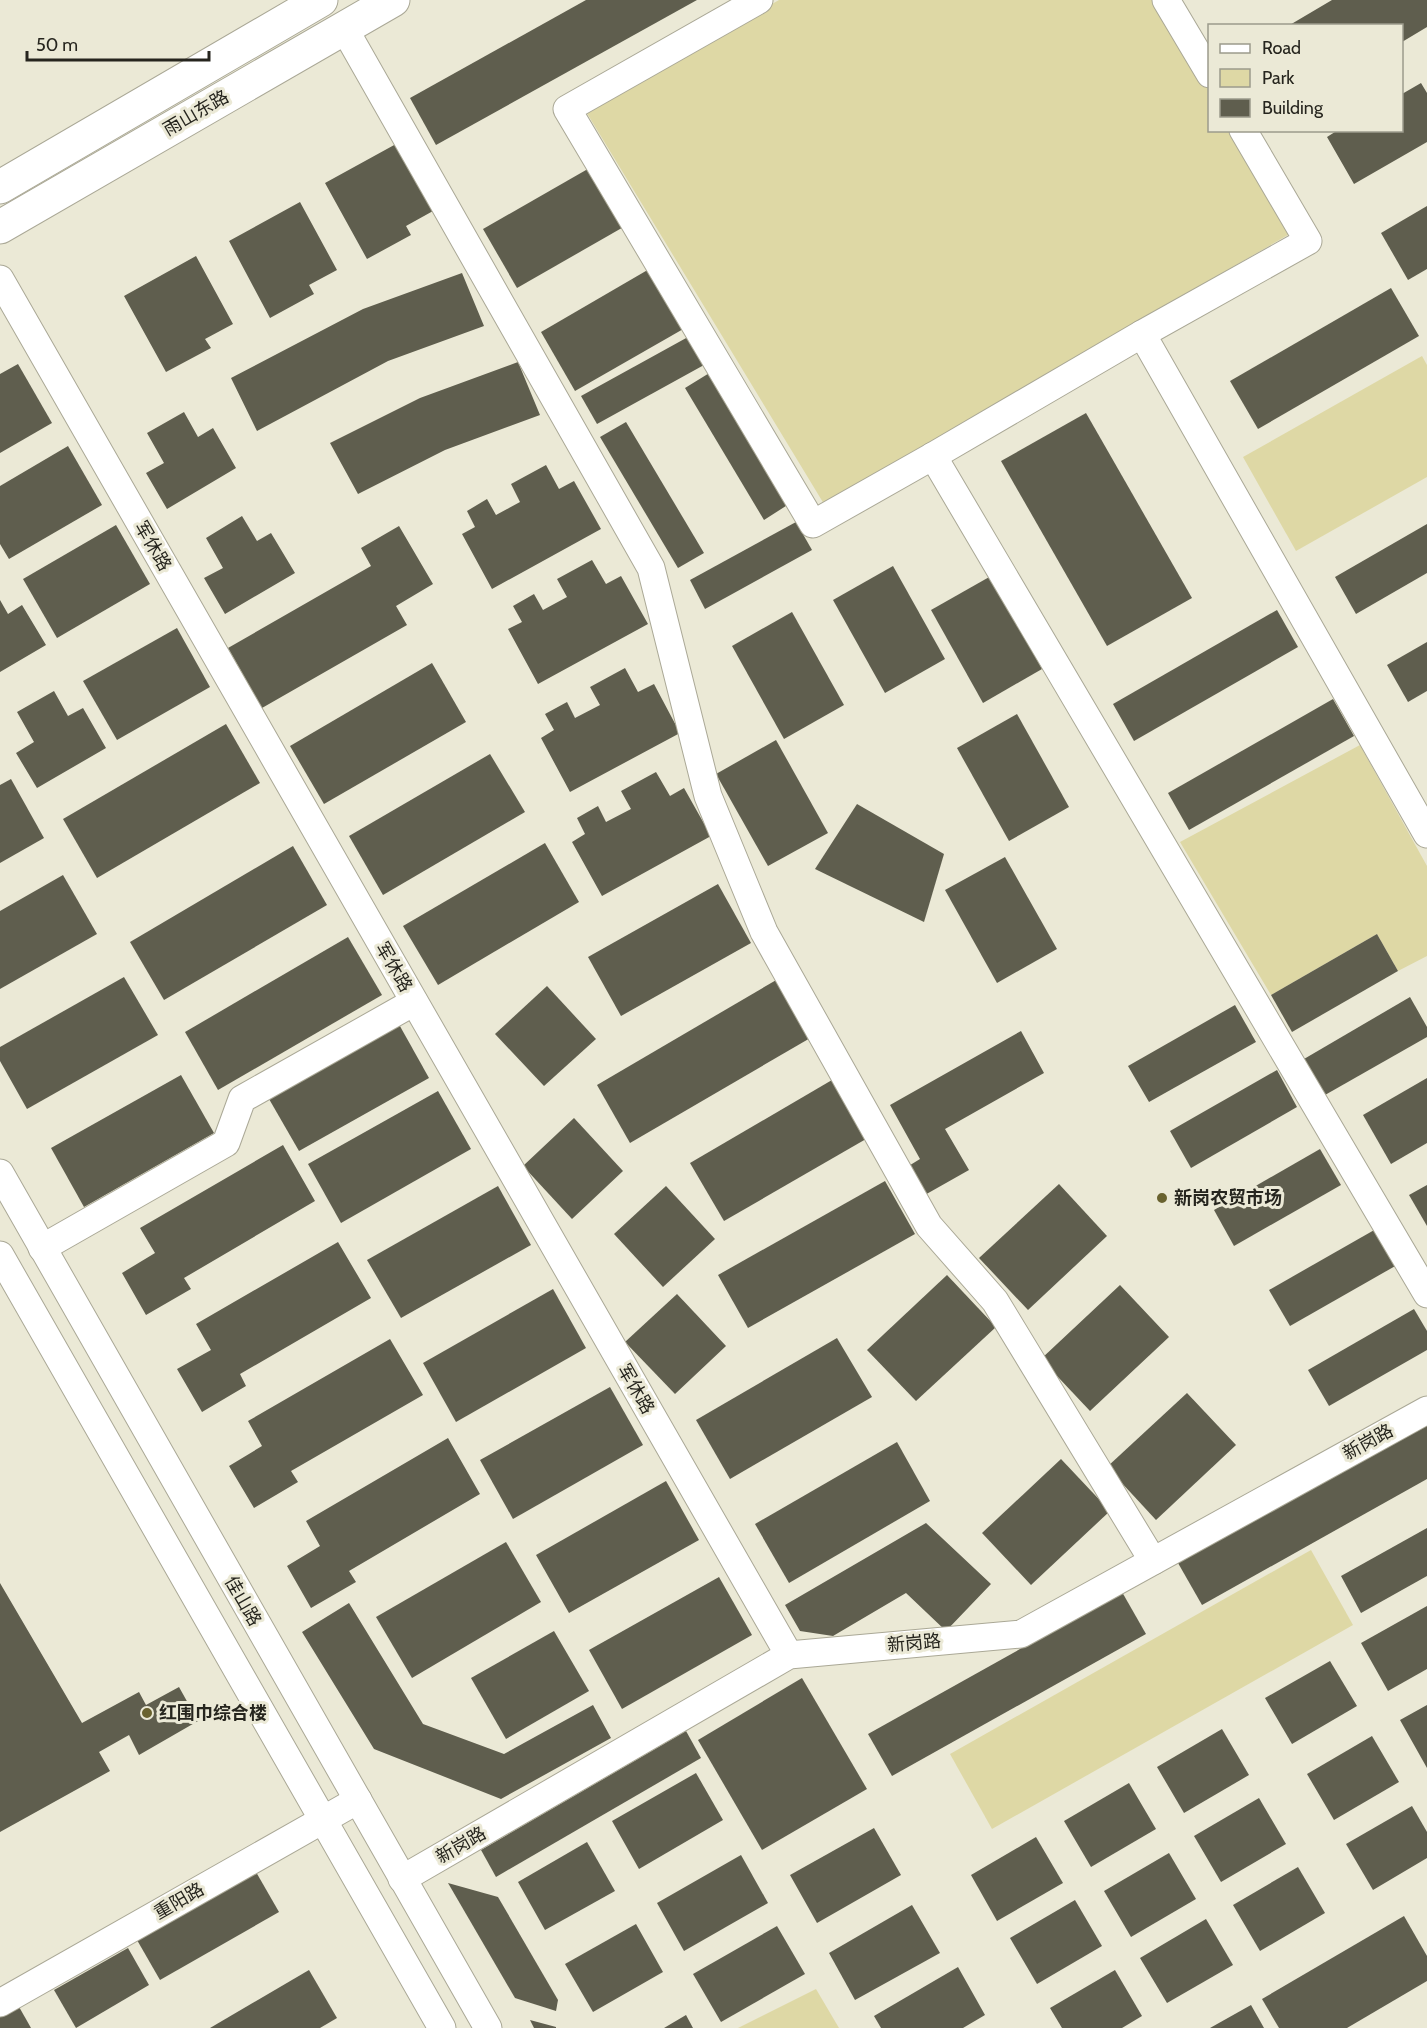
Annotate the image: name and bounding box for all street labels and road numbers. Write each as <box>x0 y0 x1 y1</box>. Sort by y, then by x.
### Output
street label: 雨山东路 <box>159 85 233 141</box>
street label: 军休路 <box>130 517 176 575</box>
street label: 军休路 <box>371 938 417 996</box>
street label: 军休路 <box>613 1360 659 1418</box>
street label: 新岗路 <box>1339 1419 1397 1465</box>
street label: 佳山路 <box>220 1572 266 1630</box>
street label: 新岗路 <box>886 1630 942 1656</box>
street label: 新岗路 <box>432 1822 490 1868</box>
street label: 重阳路 <box>150 1878 208 1924</box>

